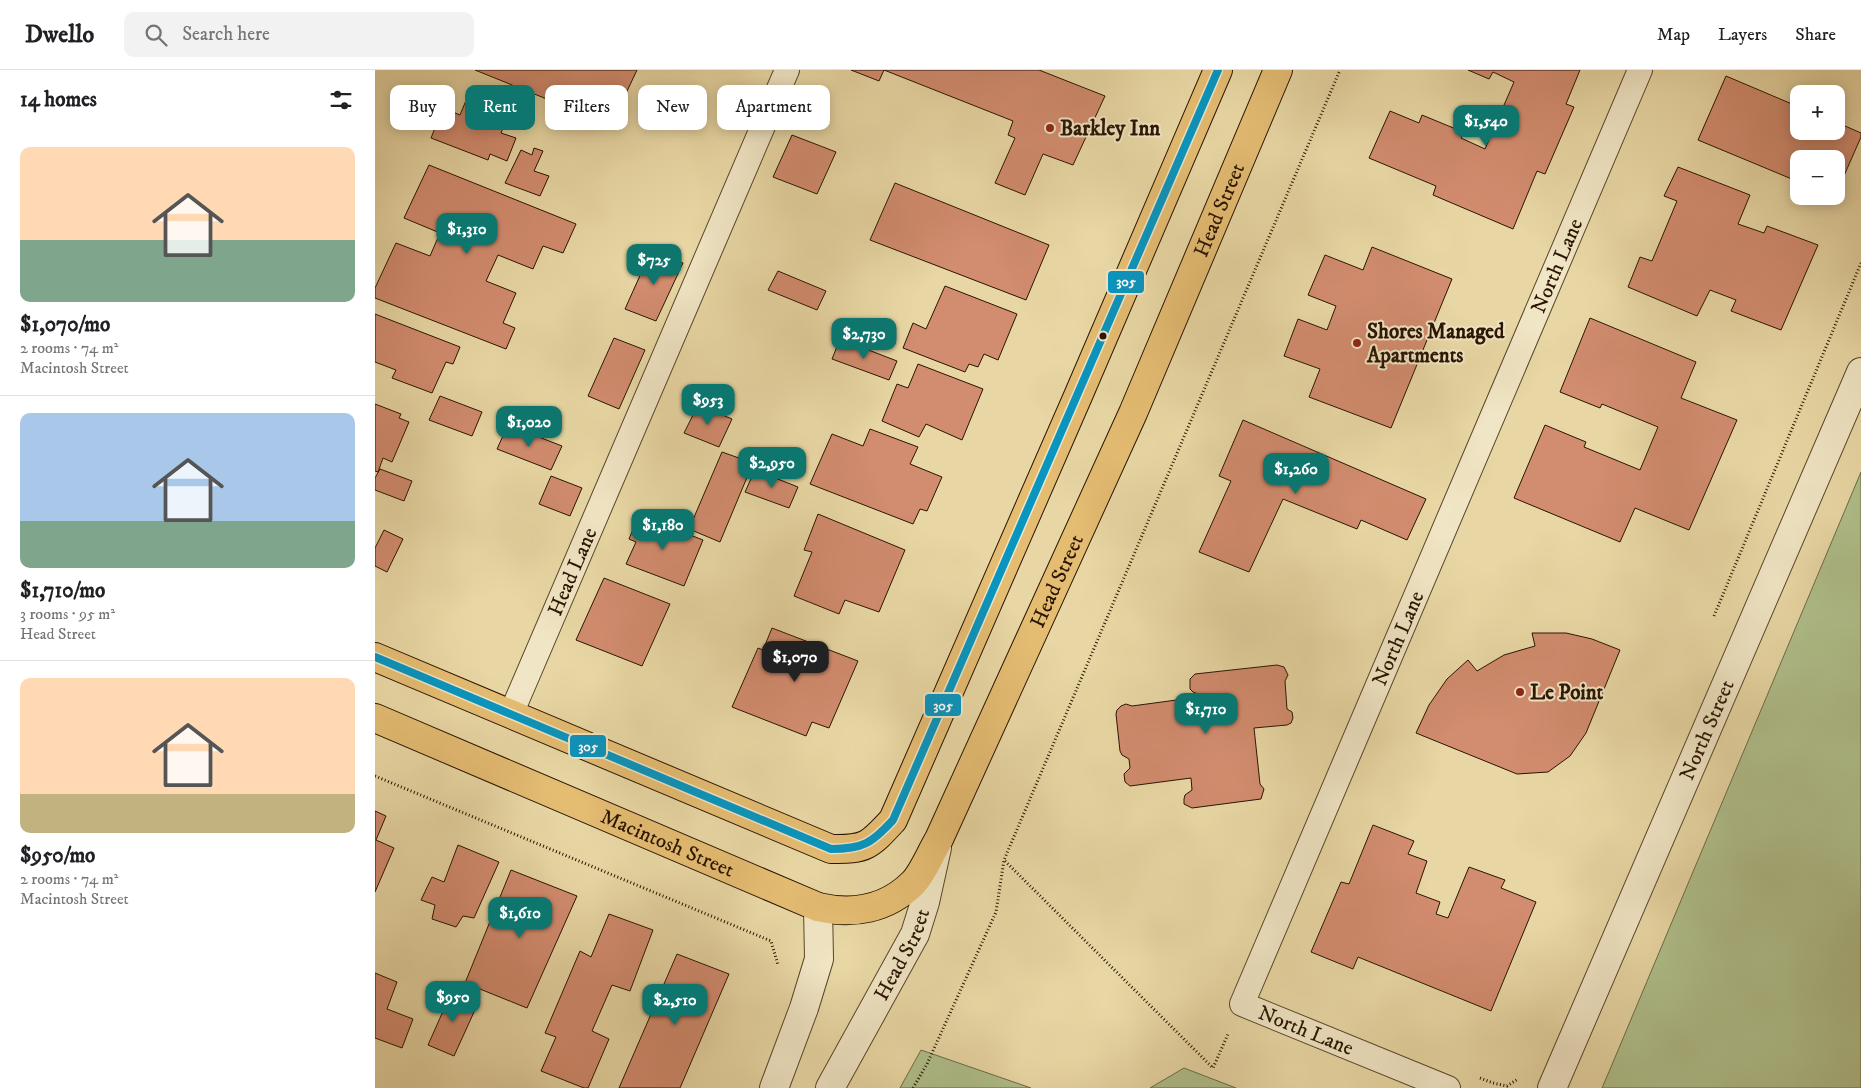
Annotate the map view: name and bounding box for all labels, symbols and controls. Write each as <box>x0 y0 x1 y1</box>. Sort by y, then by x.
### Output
search box <box>124 12 474 57</box>
text: Dwello <box>25 20 94 50</box>
icon: search <box>142 21 170 49</box>
text: Search here <box>182 23 270 46</box>
text: Map <box>1657 24 1690 46</box>
text: Layers <box>1718 24 1767 46</box>
text: Share <box>1795 24 1836 46</box>
chip: Buy <box>390 85 455 130</box>
chip: Rent <box>465 85 535 130</box>
chip: Filters <box>545 85 628 130</box>
chip: New <box>638 85 707 130</box>
chip: Apartment <box>717 85 830 130</box>
map controls <box>1790 85 1845 205</box>
button: + <box>1790 85 1845 140</box>
icon: filters <box>327 86 355 114</box>
text: 14 homes <box>20 87 97 113</box>
pin: $1,540 <box>1445 104 1527 147</box>
text: $1,540 <box>1464 111 1508 131</box>
place label: Barkley Inn <box>1060 116 1161 142</box>
marker: Barkley Inn <box>1044 122 1056 134</box>
button: − <box>1790 150 1845 205</box>
street label: Head Street <box>1188 159 1251 261</box>
icon: home <box>143 180 233 270</box>
pin: $1,310 <box>426 212 508 255</box>
street label: North Lane <box>1526 214 1589 318</box>
text: $1,310 <box>447 219 487 239</box>
pin: $725 <box>624 244 684 286</box>
text: $725 <box>638 250 670 270</box>
line badge: 305 <box>1107 270 1145 294</box>
text: 305 <box>1116 273 1136 291</box>
text: $1,070/mo <box>20 312 110 338</box>
pin: $2,730 <box>823 318 905 360</box>
place label: Shores Managed Apartments <box>1366 319 1505 369</box>
text: $2,730 <box>842 324 886 344</box>
unlabelled marker <box>1098 331 1108 341</box>
marker: Shores Managed Apartments <box>1351 337 1363 349</box>
text: 2 rooms · 74 m² <box>20 338 118 358</box>
text: Macintosh Street <box>20 358 129 378</box>
pin: $953 <box>678 384 738 426</box>
text: $953 <box>693 390 723 410</box>
pin: $1,020 <box>488 406 570 448</box>
text: $1,020 <box>507 412 551 432</box>
icon: home <box>143 445 233 535</box>
pin: $2,950 <box>731 446 813 489</box>
pin: $1,260 <box>1255 452 1337 495</box>
text: $2,950 <box>749 453 795 473</box>
text: $1,260 <box>1274 459 1318 479</box>
pin: $1,180 <box>622 508 704 551</box>
text: $1,180 <box>642 515 684 535</box>
street label: Head Lane <box>543 524 603 620</box>
street label: Head Street <box>1025 530 1090 632</box>
text: $1,710/mo <box>20 578 105 604</box>
street label: North Lane <box>1367 587 1431 690</box>
text: 3 rooms · 95 m² <box>20 604 115 624</box>
text: Head Street <box>20 624 96 644</box>
pin: $1,070 <box>754 640 836 683</box>
text: $1,070 <box>773 647 817 667</box>
street label: North Street <box>1674 676 1741 784</box>
place label: Le Point <box>1530 680 1604 706</box>
marker: Le Point <box>1514 686 1526 698</box>
pin: $1,710 <box>1165 692 1247 735</box>
line badge: 305 <box>924 693 962 717</box>
text: 305 <box>933 697 953 715</box>
text: $1,710 <box>1186 699 1226 719</box>
icon: home <box>143 710 233 800</box>
line badge: 305 <box>569 734 607 758</box>
text: 305 <box>578 738 598 756</box>
street label: Macintosh Street <box>596 804 738 884</box>
text: $950/mo <box>20 843 95 869</box>
text: 2 rooms · 74 m² <box>20 869 118 889</box>
text: Macintosh Street <box>20 889 129 909</box>
pin: $1,610 <box>479 896 561 939</box>
text: $1,610 <box>499 903 541 923</box>
street label: Head Street <box>869 905 936 1005</box>
pin: $950 <box>423 980 483 1023</box>
pin: $2,510 <box>634 984 716 1026</box>
text: $950 <box>436 987 470 1007</box>
text: $2,510 <box>653 990 697 1010</box>
street label: North Lane <box>1254 1000 1357 1062</box>

